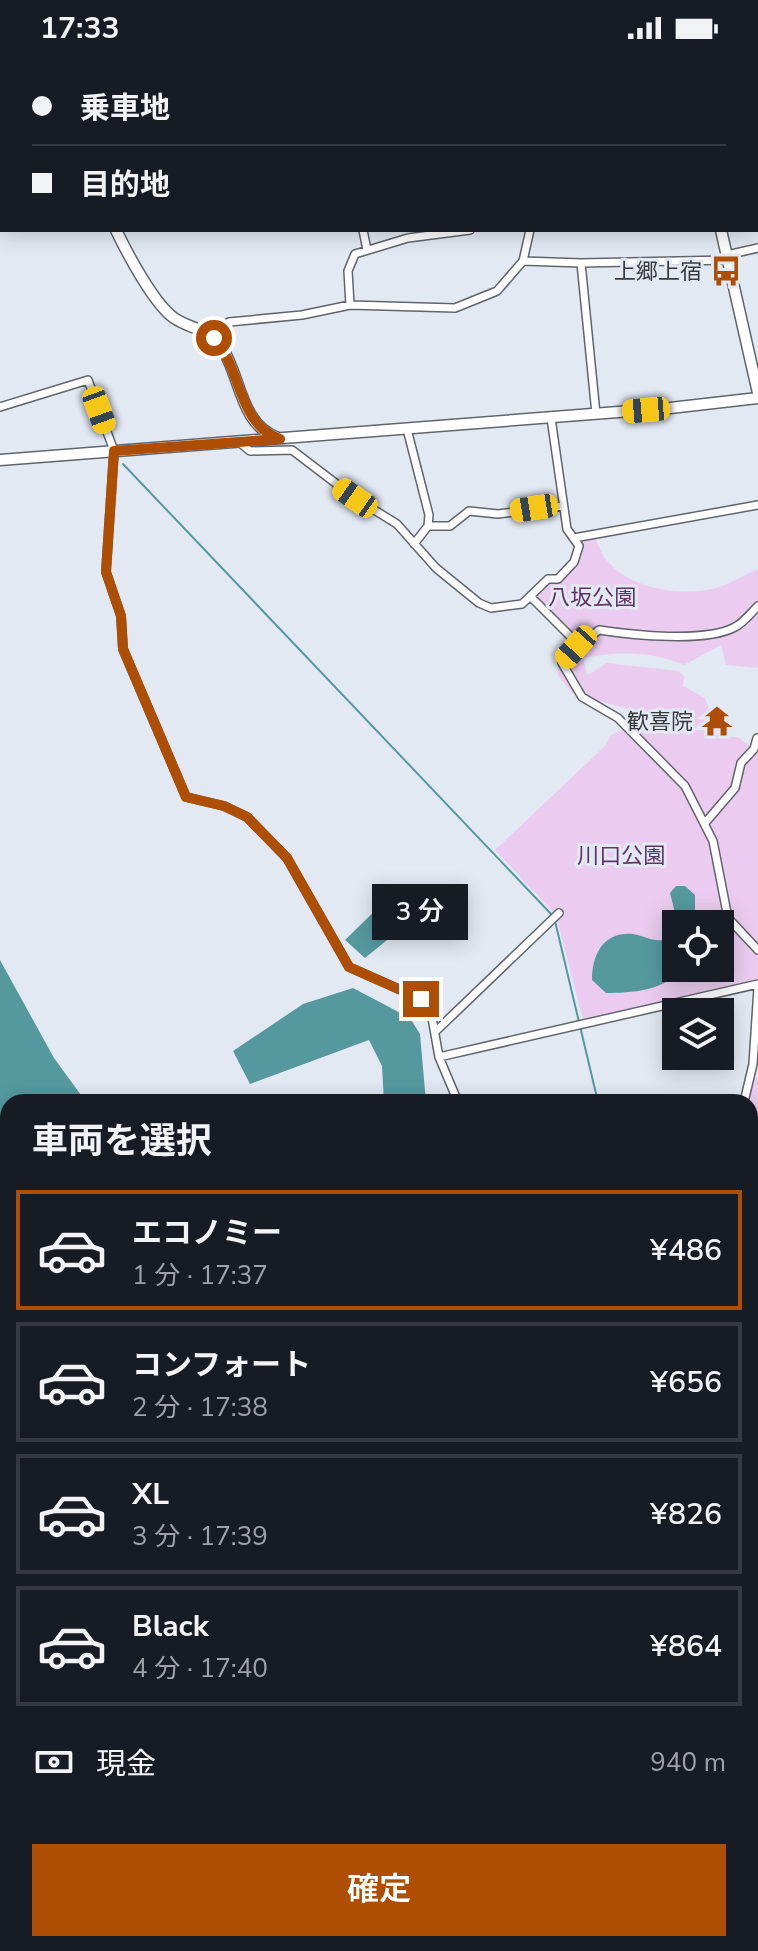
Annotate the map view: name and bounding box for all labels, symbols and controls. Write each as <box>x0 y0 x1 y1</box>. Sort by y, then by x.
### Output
text: 17:33 <box>40 8 119 49</box>
text: 乗車地 <box>80 88 170 129</box>
text: 目的地 <box>80 165 170 206</box>
bus stop icon: 上郷上宿 <box>709 254 743 288</box>
place label: 上郷上宿 <box>614 257 702 287</box>
route start <box>196 320 232 356</box>
car <box>80 383 118 437</box>
car <box>621 396 671 424</box>
car <box>328 474 382 522</box>
car <box>508 492 560 524</box>
park label: 八坂公園 <box>548 583 636 613</box>
car <box>551 621 601 673</box>
temple icon: 歓喜院 <box>700 704 734 738</box>
place label: 歓喜院 <box>627 707 693 737</box>
park label: 川口公園 <box>577 841 665 871</box>
callout: 3 分 <box>373 883 469 939</box>
text: 3 分 <box>396 894 444 929</box>
map controls <box>662 910 734 1070</box>
button: locate <box>662 910 734 982</box>
route end <box>403 981 439 1017</box>
button: layers <box>662 998 734 1070</box>
text: 車両を選択 <box>32 1117 212 1166</box>
text: エコノミー <box>132 1213 282 1254</box>
icon: car <box>36 1214 108 1286</box>
text: ¥486 <box>650 1230 722 1271</box>
text: 1 分 · 17:37 <box>132 1258 268 1293</box>
text: コンフォート <box>132 1345 311 1386</box>
icon: car <box>36 1346 108 1418</box>
text: ¥656 <box>650 1362 722 1403</box>
text: 2 分 · 17:38 <box>132 1390 268 1425</box>
text: XL <box>132 1474 169 1515</box>
icon: car <box>36 1478 108 1550</box>
text: ¥826 <box>650 1494 722 1535</box>
text: 3 分 · 17:39 <box>132 1519 268 1554</box>
text: Black <box>132 1606 209 1647</box>
icon: car <box>36 1610 108 1682</box>
text: ¥864 <box>650 1626 722 1667</box>
text: 4 分 · 17:40 <box>132 1651 268 1686</box>
icon: cash <box>32 1740 76 1784</box>
text: 現金 <box>96 1744 156 1785</box>
text: 940 m <box>650 1745 726 1780</box>
button: 確定 <box>32 1844 726 1936</box>

